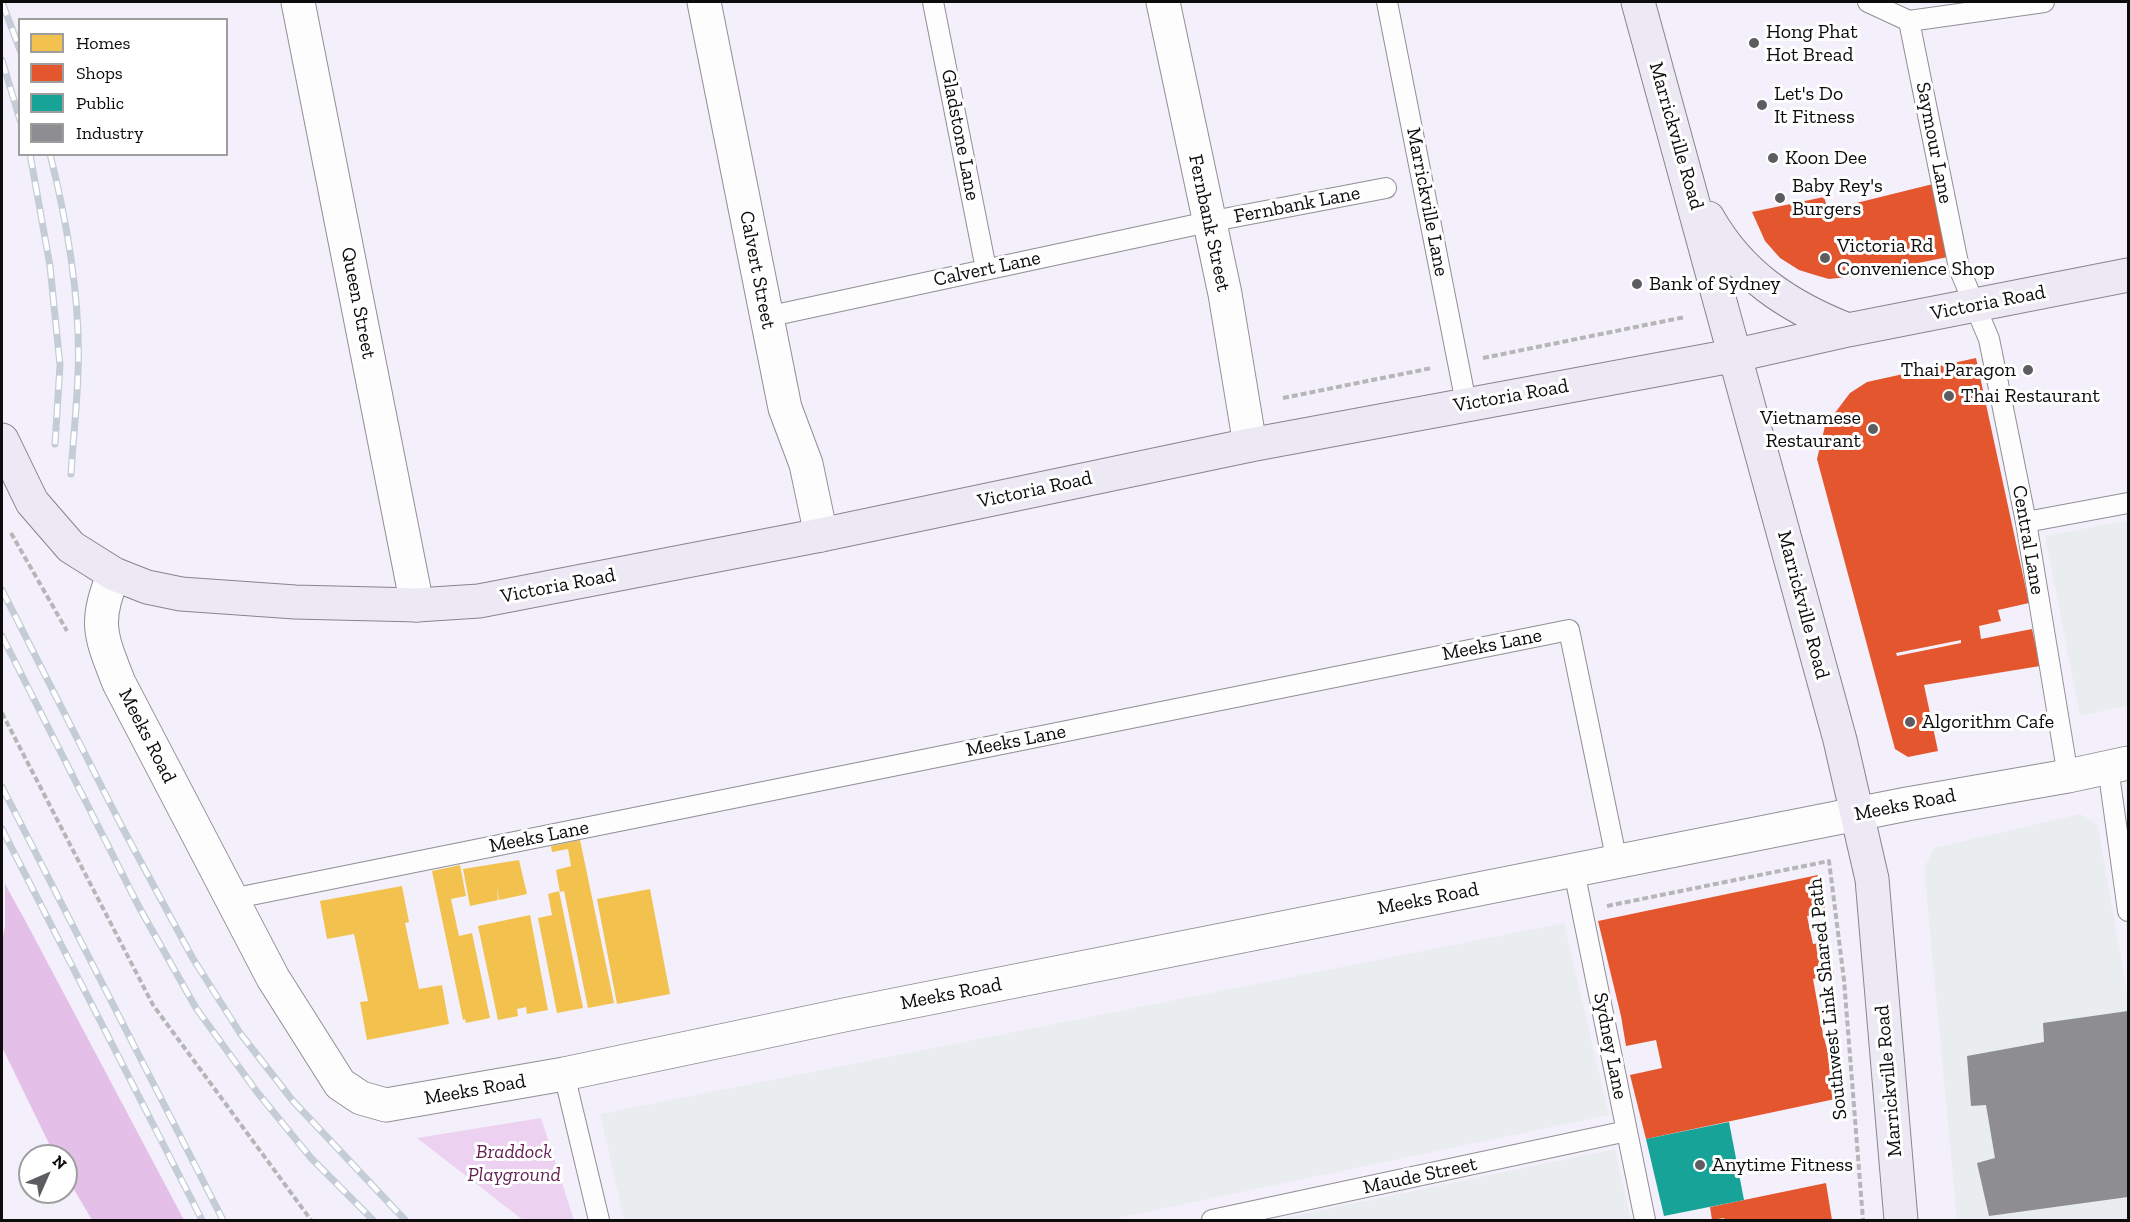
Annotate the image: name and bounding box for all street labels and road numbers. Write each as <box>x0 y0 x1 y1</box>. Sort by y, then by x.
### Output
street label: Marrickville Road <box>1643 59 1709 213</box>
street label: Gladstone Lane <box>936 67 984 203</box>
street label: Saymour Lane <box>1910 80 1958 206</box>
street label: Marrickville Lane <box>1401 126 1453 278</box>
street label: Fernbank Street <box>1183 152 1235 294</box>
street label: Fernbank Lane <box>1232 181 1362 229</box>
street label: Calvert Street <box>734 209 780 331</box>
street label: Queen Street <box>335 245 381 361</box>
street label: Calvert Lane <box>931 246 1043 292</box>
street label: Victoria Road <box>1929 280 2047 326</box>
street label: Victoria Road <box>1452 374 1570 418</box>
street label: Victoria Road <box>976 466 1094 514</box>
street label: Central Lane <box>2007 483 2049 597</box>
street label: Marrickville Road <box>1772 528 1834 682</box>
street label: Victoria Road <box>499 563 617 609</box>
street label: Meeks Lane <box>1440 624 1544 666</box>
street label: Meeks Road <box>113 685 181 787</box>
street label: Meeks Lane <box>964 720 1068 762</box>
street label: Meeks Road <box>1852 783 1958 827</box>
street label: Meeks Lane <box>487 816 591 858</box>
street label: Meeks Road <box>1375 877 1481 921</box>
street label: Southwest Link Shared Path <box>1803 877 1853 1121</box>
street label: Meeks Road <box>898 972 1004 1016</box>
street label: Sydney Lane <box>1588 991 1632 1101</box>
street label: Marrickville Road <box>1870 1004 1908 1158</box>
street label: Meeks Road <box>422 1069 528 1111</box>
street label: Maude Street <box>1361 1152 1479 1200</box>

